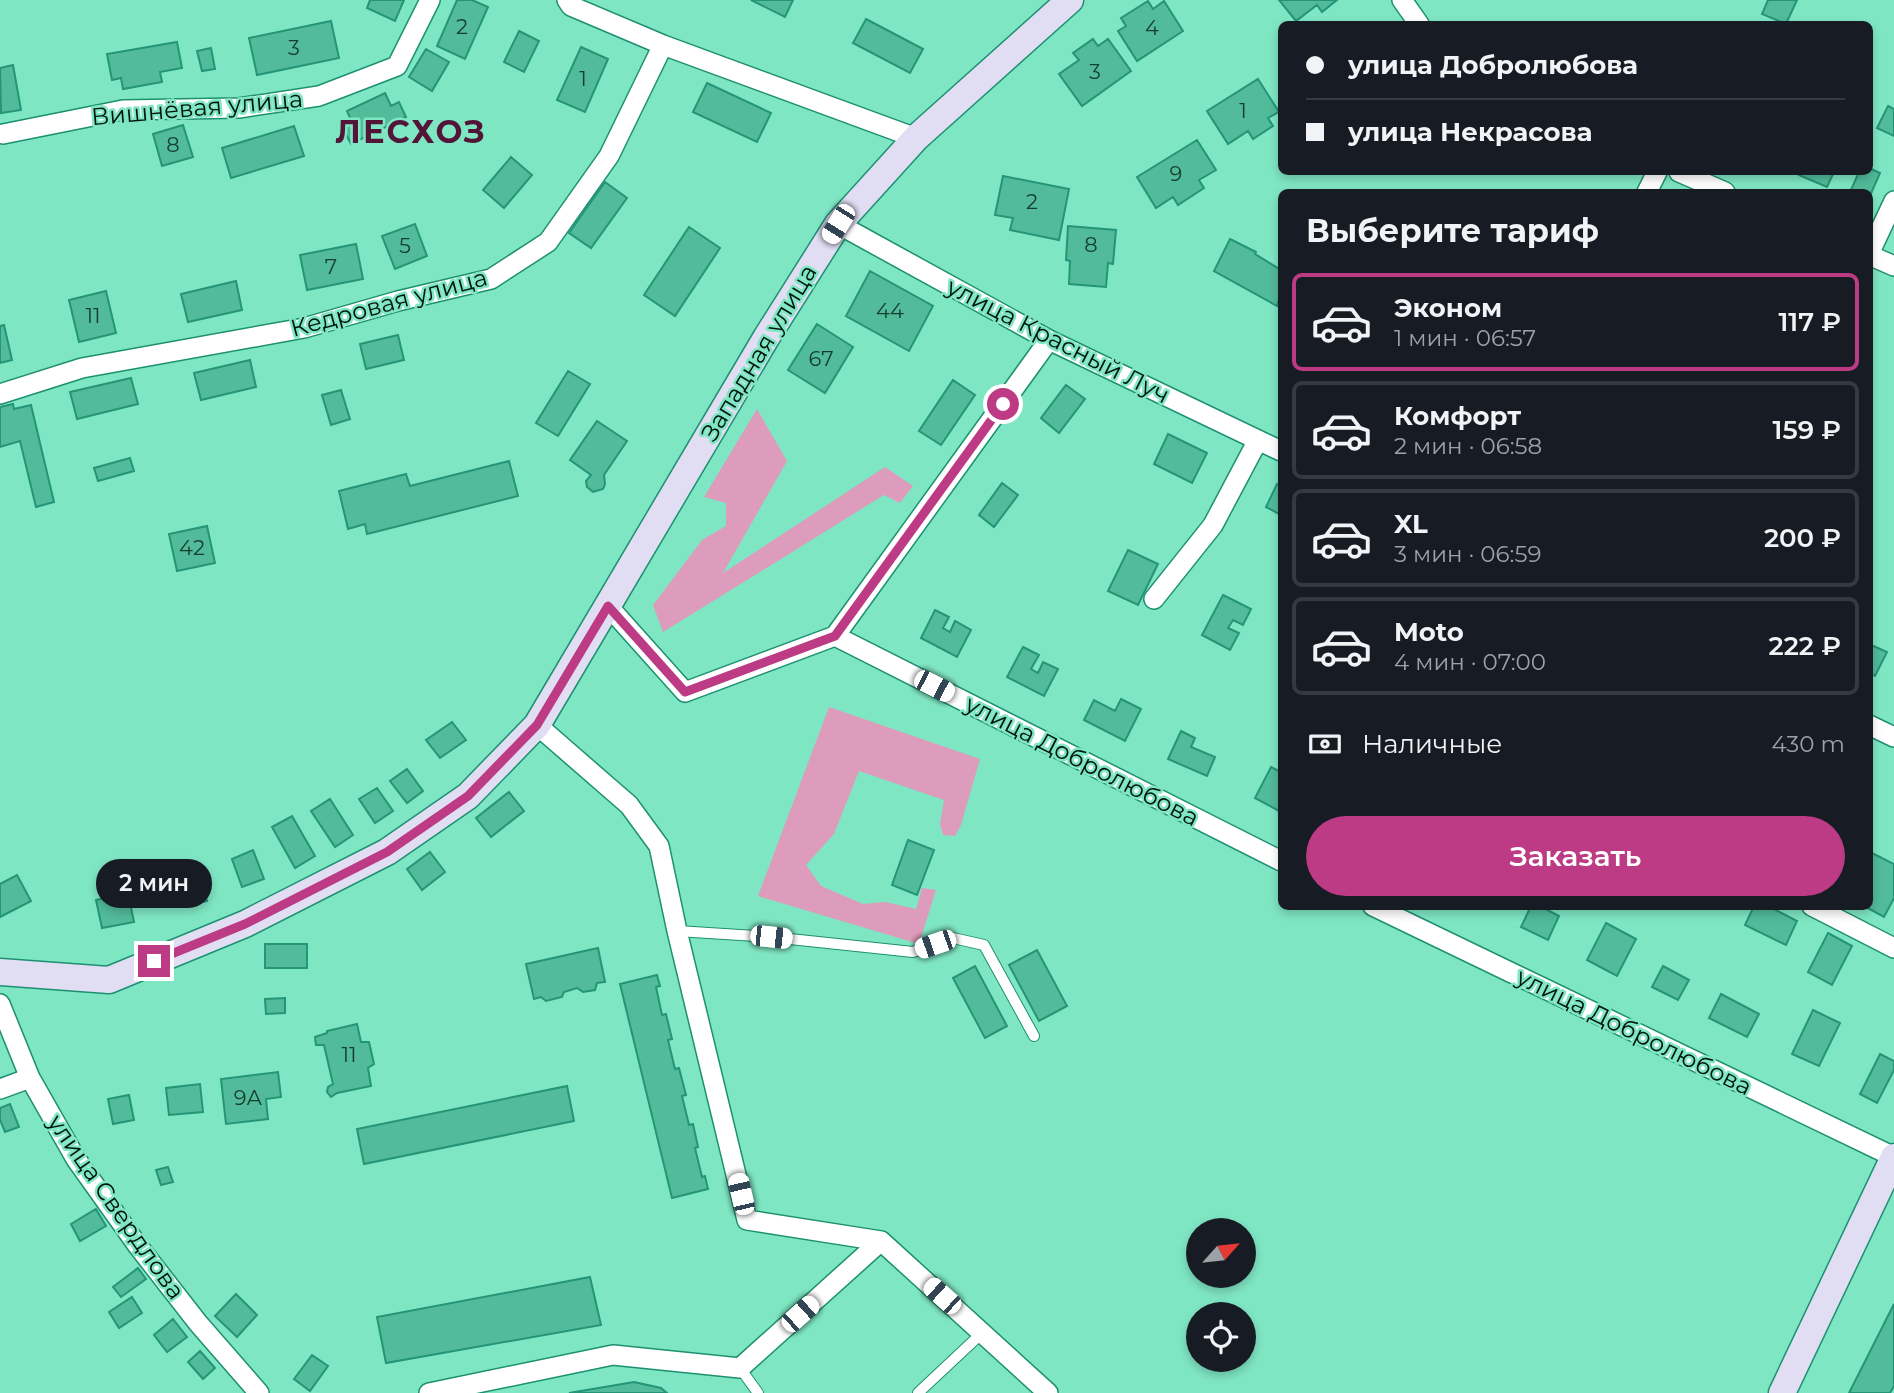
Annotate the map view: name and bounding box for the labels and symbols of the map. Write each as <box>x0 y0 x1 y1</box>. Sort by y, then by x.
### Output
house number: 2 <box>456 14 468 39</box>
house number: 4 <box>1145 15 1159 40</box>
house number: 3 <box>288 35 300 60</box>
house number: 3 <box>1089 59 1101 84</box>
house number: 1 <box>579 66 587 91</box>
street label: Вишнёвая улица <box>90 84 304 131</box>
house number: 1 <box>1239 98 1247 123</box>
district label: ЛЕСХОЗ <box>335 112 487 151</box>
house number: 8 <box>166 132 180 157</box>
house number: 9 <box>1170 161 1182 186</box>
house number: 2 <box>1026 189 1038 214</box>
car <box>818 201 859 247</box>
house number: 8 <box>1084 232 1098 257</box>
house number: 5 <box>399 233 411 258</box>
house number: 7 <box>325 254 337 279</box>
street label: Западная улица <box>694 259 823 446</box>
street label: Кедровая улица <box>287 262 490 343</box>
street label: улица Красный Луч <box>941 271 1174 409</box>
house number: 44 <box>876 298 904 323</box>
house number: 11 <box>85 303 101 328</box>
house number: 67 <box>809 346 834 371</box>
route start <box>987 388 1019 420</box>
house number: 42 <box>179 535 205 560</box>
car <box>911 667 958 705</box>
street label: улица Добролюбова <box>960 689 1204 832</box>
callout: 2 мин <box>96 860 212 908</box>
car <box>750 924 793 950</box>
car <box>912 927 959 961</box>
route end <box>138 945 170 977</box>
street label: улица Добролюбова <box>1511 961 1757 1101</box>
house number: 11 <box>341 1042 357 1067</box>
house number: 9А <box>234 1085 263 1110</box>
street label: улица Свердлова <box>41 1108 191 1305</box>
car <box>727 1171 756 1217</box>
north arrow <box>1186 1218 1256 1288</box>
car <box>920 1274 965 1318</box>
car <box>778 1292 823 1336</box>

